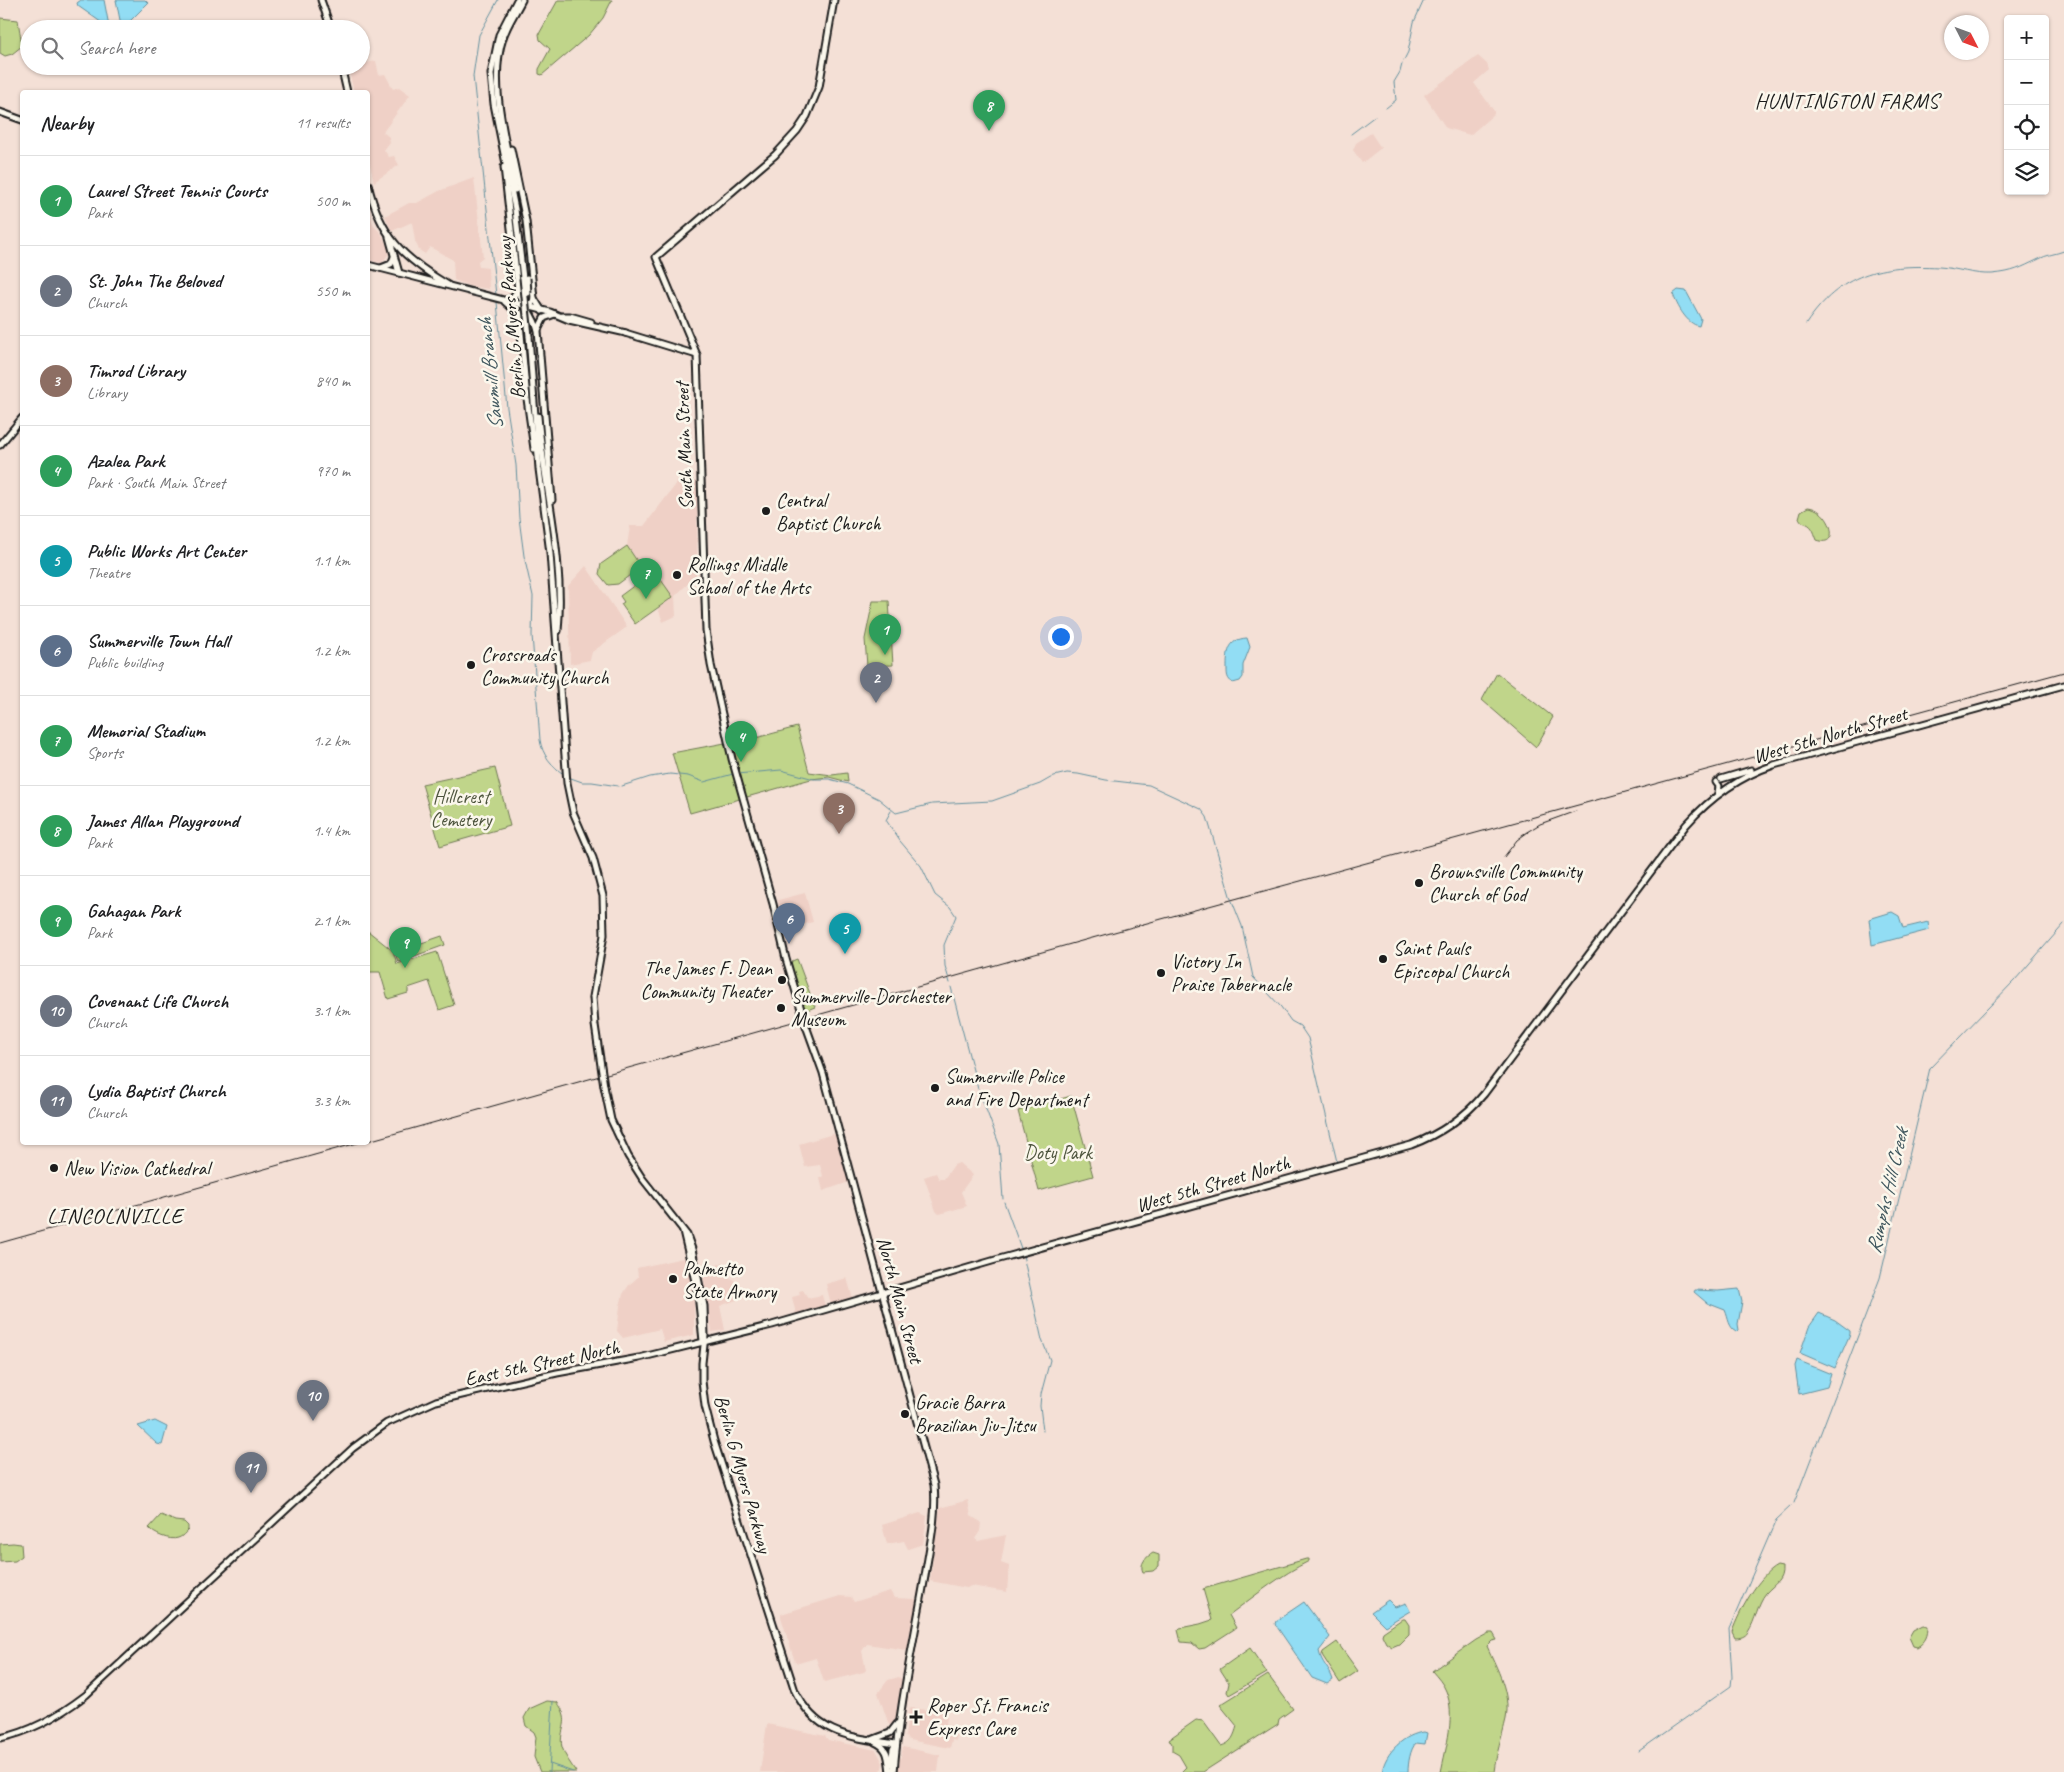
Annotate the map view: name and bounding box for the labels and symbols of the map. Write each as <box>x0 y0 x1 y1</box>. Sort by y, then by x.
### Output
north arrow <box>1944 15 1989 60</box>
district label: HUNTINGTON FARMS <box>1755 88 1942 114</box>
pin: 8 <box>973 90 1005 131</box>
street label: Berlin G Myers Parkway <box>491 234 531 400</box>
water label: Sawmill Branch <box>471 315 509 431</box>
street label: South Main Street <box>669 378 699 510</box>
place label: Central Baptist Church <box>776 488 882 536</box>
marker: Central Baptist Church <box>760 505 772 517</box>
place label: Rollings Middle School of the Arts <box>687 552 812 600</box>
pin: 7 <box>630 558 662 599</box>
marker: Rollings Middle School of the Arts <box>671 569 683 581</box>
pin: 1 <box>869 614 901 655</box>
your location <box>1048 624 1074 650</box>
place label: Crossroads Community Church <box>481 642 609 690</box>
marker: Crossroads Community Church <box>465 659 477 671</box>
pin: 2 <box>860 662 892 703</box>
street label: West 5th North Street <box>1750 700 1912 769</box>
pin: 4 <box>725 721 757 762</box>
park label: Hillcrest Cemetery <box>431 784 494 832</box>
pin: 3 <box>823 793 855 834</box>
place label: Brownsville Community Church of God <box>1429 859 1584 907</box>
marker: Brownsville Community Church of God <box>1413 877 1425 889</box>
pin: 6 <box>773 903 805 944</box>
pin: 5 <box>829 913 861 954</box>
pin: 9 <box>389 927 421 968</box>
place label: Saint Pauls Episcopal Church <box>1393 936 1510 984</box>
place label: Victory In Praise Tabernacle <box>1171 949 1293 997</box>
marker: Saint Pauls Episcopal Church <box>1377 953 1389 965</box>
place label: The James F. Dean Community Theater <box>641 956 774 1004</box>
marker: Victory In Praise Tabernacle <box>1155 967 1167 979</box>
marker: The James F. Dean Community Theater <box>776 974 788 986</box>
place label: Summerville-Dorchester Museum <box>791 984 953 1032</box>
marker: Summerville-Dorchester Museum <box>775 1002 787 1014</box>
place label: Summerville Police and Fire Department <box>945 1064 1091 1112</box>
marker: Summerville Police and Fire Department <box>929 1082 941 1094</box>
water label: Rumphs Hill Creek <box>1860 1123 1915 1256</box>
park label: Doty Park <box>1024 1140 1094 1165</box>
street label: West 5th Street North <box>1133 1150 1294 1218</box>
place label: New Vision Cathedral <box>64 1156 213 1181</box>
marker: New Vision Cathedral <box>48 1162 60 1174</box>
district label: LINCOLNVILLE <box>47 1202 185 1230</box>
street label: North Main Street <box>871 1234 929 1368</box>
place label: Palmetto State Armory <box>683 1256 778 1304</box>
marker: Palmetto State Armory <box>667 1273 679 1285</box>
street label: East 5th Street North <box>463 1334 622 1392</box>
pin: 10 <box>297 1380 329 1421</box>
place label: Gracie Barra Brazilian Jiu-Jitsu <box>915 1390 1037 1438</box>
street label: Berlin G Myers Parkway <box>709 1392 778 1558</box>
marker: Gracie Barra Brazilian Jiu-Jitsu <box>899 1408 911 1420</box>
pin: 11 <box>235 1452 267 1493</box>
place label: Roper St. Francis Express Care <box>927 1693 1050 1741</box>
marker: Roper St. Francis Express Care <box>909 1710 923 1724</box>

